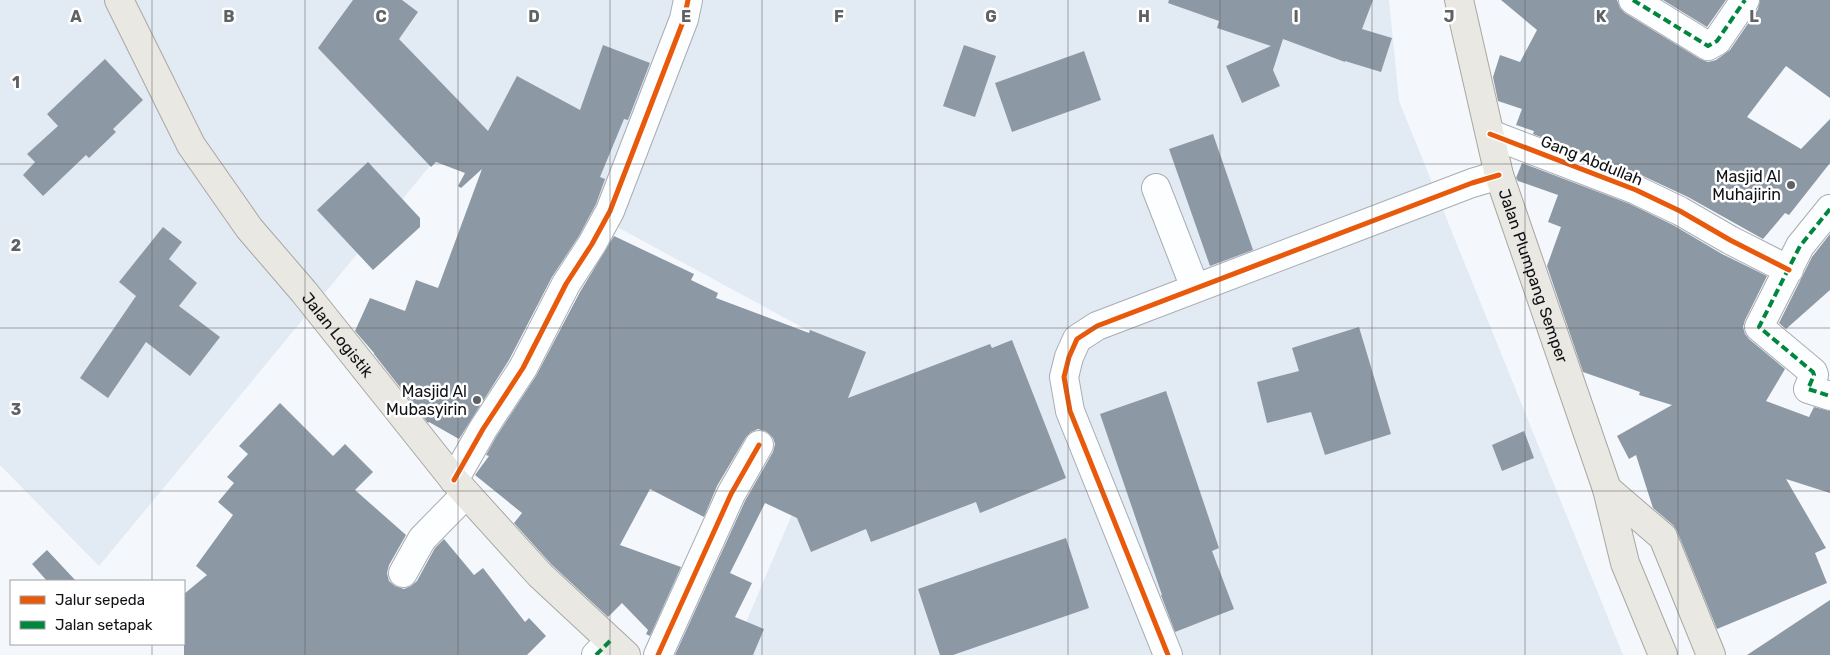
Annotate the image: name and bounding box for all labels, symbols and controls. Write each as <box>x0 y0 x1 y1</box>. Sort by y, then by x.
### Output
text: A <box>70 7 82 26</box>
text: B <box>223 7 235 26</box>
text: C <box>375 7 387 26</box>
text: D <box>528 7 540 26</box>
text: E <box>681 7 691 26</box>
text: F <box>834 7 844 26</box>
text: G <box>985 7 997 26</box>
text: H <box>1138 7 1150 26</box>
text: I <box>1293 7 1299 26</box>
text: J <box>1444 7 1454 26</box>
text: K <box>1596 7 1607 26</box>
text: L <box>1749 7 1759 26</box>
text: 1 <box>12 73 20 92</box>
street label: Gang Abdullah <box>1538 131 1646 190</box>
place label: Masjid Al Muhajirin <box>1712 167 1781 204</box>
marker: Masjid Al Muhajirin <box>1785 179 1797 191</box>
street label: Jalan Plumpang Semper <box>1494 186 1572 365</box>
text: 2 <box>11 236 21 255</box>
street label: Jalan Logistik <box>298 289 378 382</box>
place label: Masjid Al Mubasyirin <box>386 382 467 419</box>
marker: Masjid Al Mubasyirin <box>471 394 483 406</box>
text: 3 <box>11 400 21 419</box>
legend <box>10 580 185 645</box>
text: Jalur sepeda <box>55 591 145 609</box>
text: Jalan setapak <box>55 616 153 634</box>

